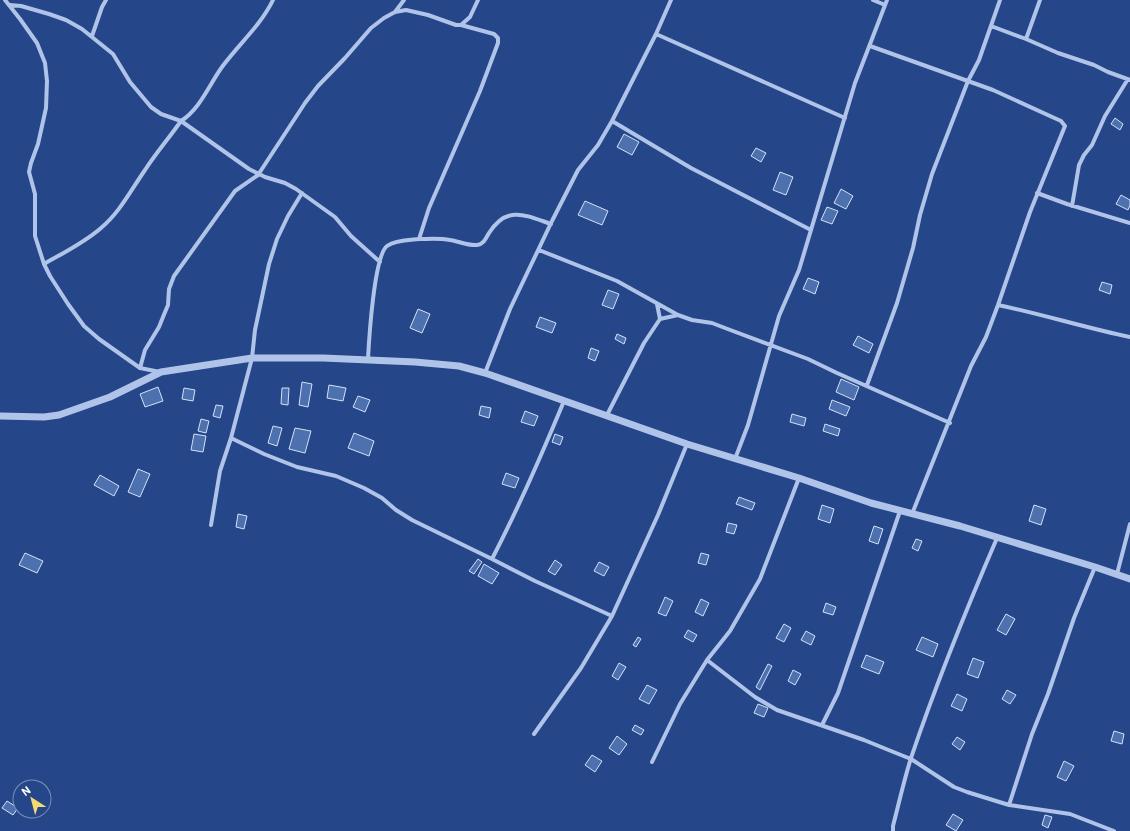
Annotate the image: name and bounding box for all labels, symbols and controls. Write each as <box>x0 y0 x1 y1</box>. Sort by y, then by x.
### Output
north arrow <box>12 779 52 819</box>
text: N <box>19 784 34 799</box>

